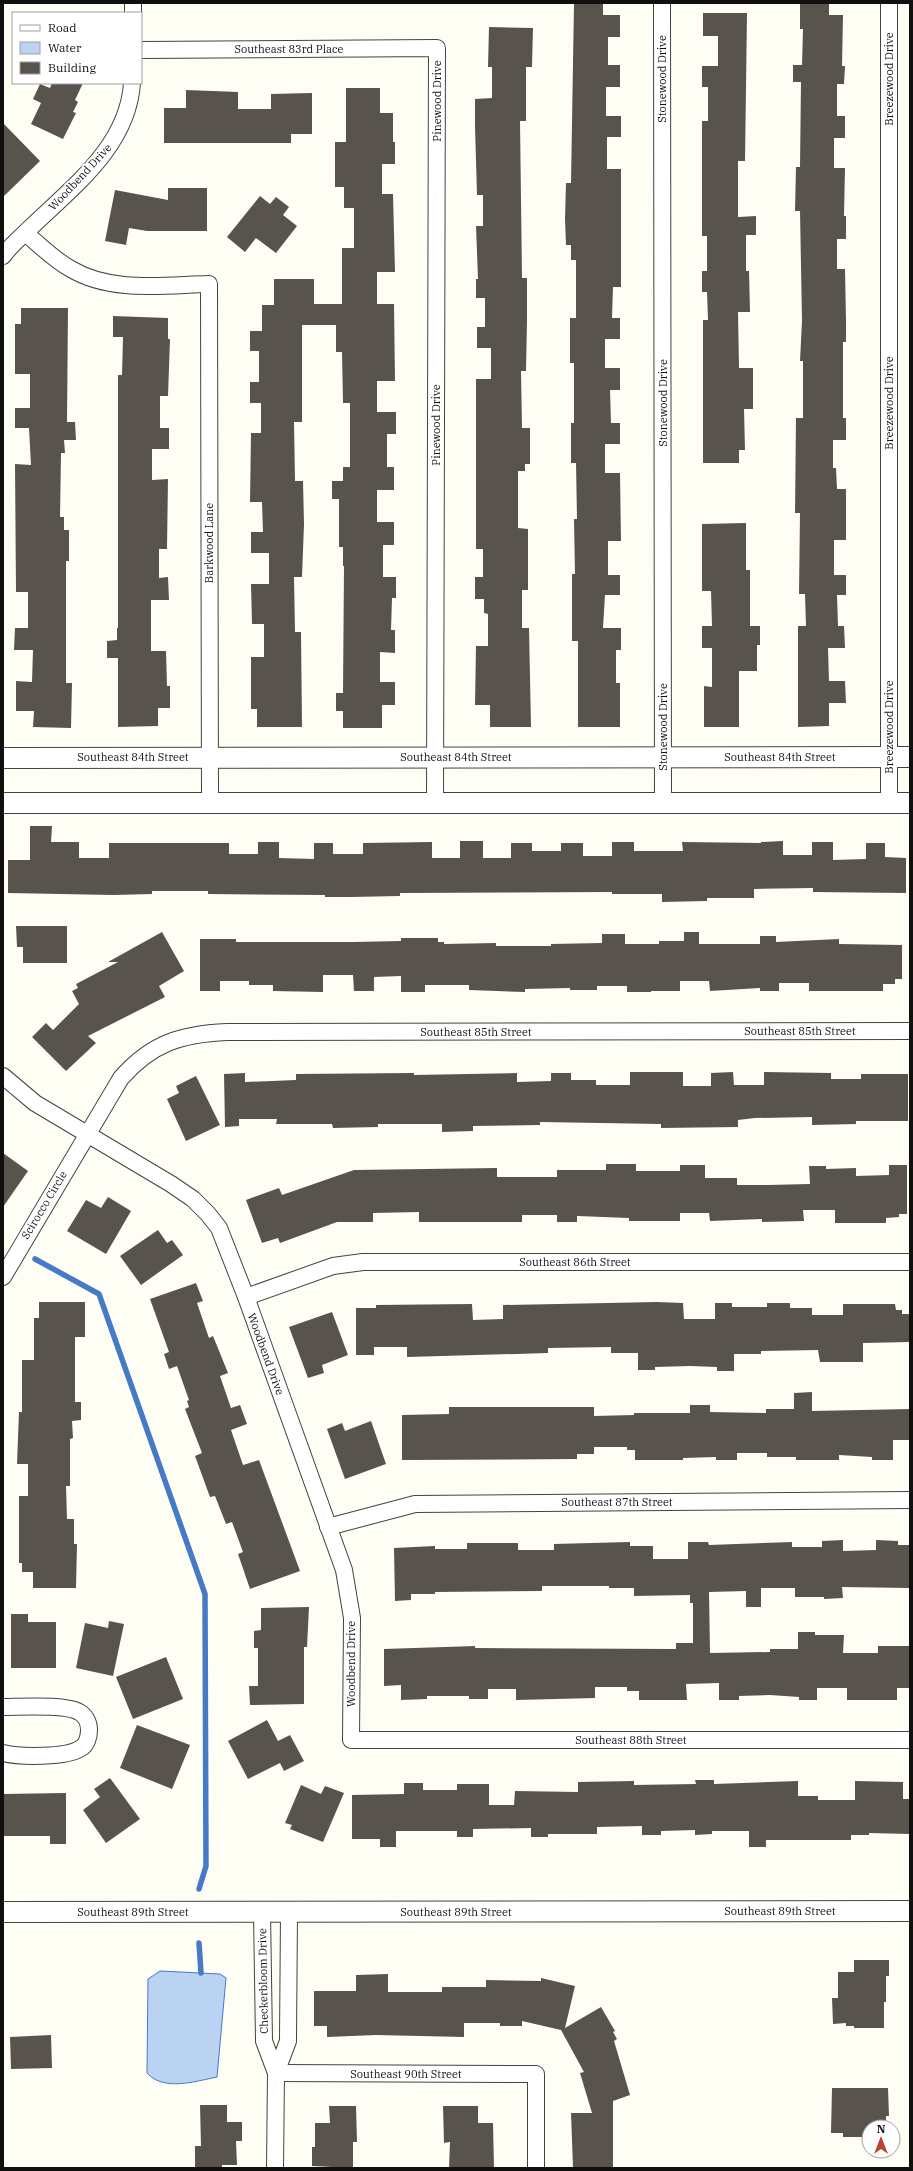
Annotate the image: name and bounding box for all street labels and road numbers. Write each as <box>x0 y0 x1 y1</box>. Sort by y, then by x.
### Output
street label: Breezewood Drive <box>882 32 896 126</box>
street label: Stonewood Drive <box>655 35 669 123</box>
street label: Southeast 83rd Place <box>235 42 344 56</box>
street label: Pinewood Drive <box>430 60 444 142</box>
street label: Woodbend Drive <box>46 141 115 213</box>
street label: Breezewood Drive <box>882 356 896 450</box>
street label: Stonewood Drive <box>656 359 670 447</box>
street label: Pinewood Drive <box>429 384 443 466</box>
street label: Barkwood Lane <box>202 503 216 583</box>
street label: Breezewood Drive <box>882 680 896 774</box>
street label: Stonewood Drive <box>656 683 670 771</box>
street label: Southeast 84th Street <box>77 750 189 764</box>
street label: Southeast 84th Street <box>400 750 512 764</box>
street label: Southeast 84th Street <box>724 750 836 764</box>
street label: Southeast 85th Street <box>744 1024 856 1038</box>
street label: Southeast 85th Street <box>420 1025 532 1039</box>
street label: Scirocco Circle <box>18 1168 70 1242</box>
street label: Southeast 86th Street <box>519 1255 631 1269</box>
street label: Woodbend Drive <box>245 1311 287 1397</box>
street label: Southeast 87th Street <box>561 1495 673 1509</box>
street label: Woodbend Drive <box>344 1621 358 1707</box>
street label: Southeast 88th Street <box>575 1733 687 1747</box>
street label: Southeast 89th Street <box>724 1904 836 1918</box>
street label: Southeast 89th Street <box>77 1905 189 1919</box>
street label: Southeast 89th Street <box>400 1905 512 1919</box>
street label: Checkerbloom Drive <box>255 1928 271 2034</box>
street label: Southeast 90th Street <box>350 2067 462 2081</box>

